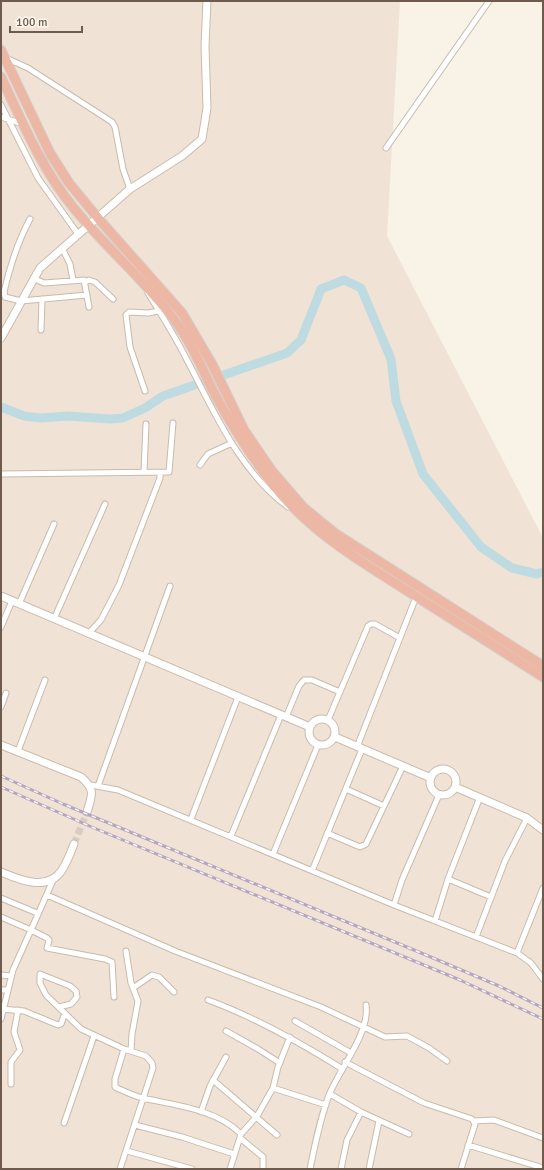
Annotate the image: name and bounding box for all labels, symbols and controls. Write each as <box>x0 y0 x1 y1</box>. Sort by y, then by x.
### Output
scale bar <box>10 8 82 34</box>
text: 100 m <box>16 15 48 30</box>

